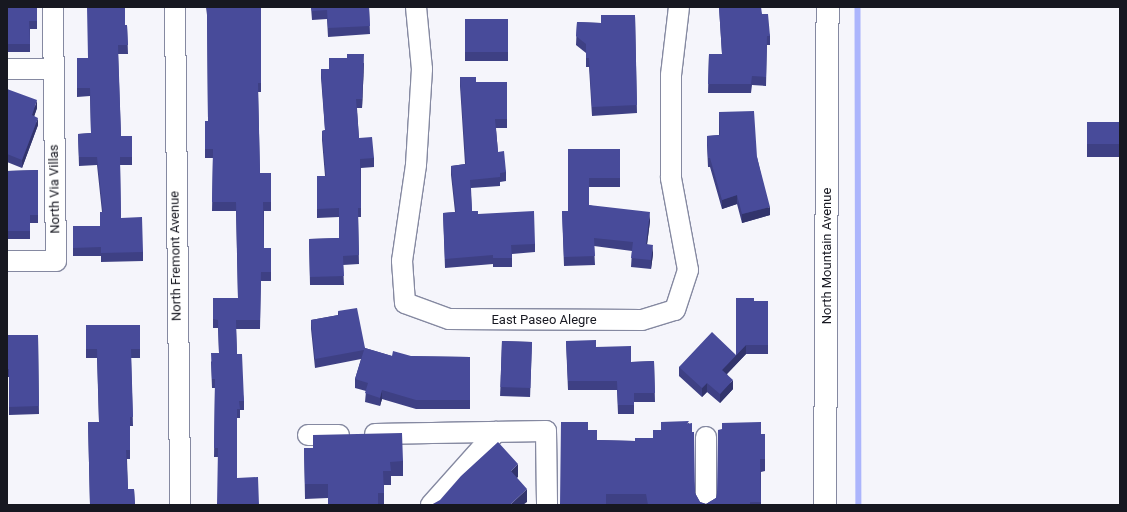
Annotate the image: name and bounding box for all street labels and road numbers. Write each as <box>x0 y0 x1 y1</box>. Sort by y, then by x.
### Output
street label: North Via Villas <box>46 144 64 234</box>
street label: North Mountain Avenue <box>819 188 835 324</box>
street label: North Fremont Avenue <box>167 191 185 321</box>
street label: East Paseo Alegre <box>491 312 597 328</box>

